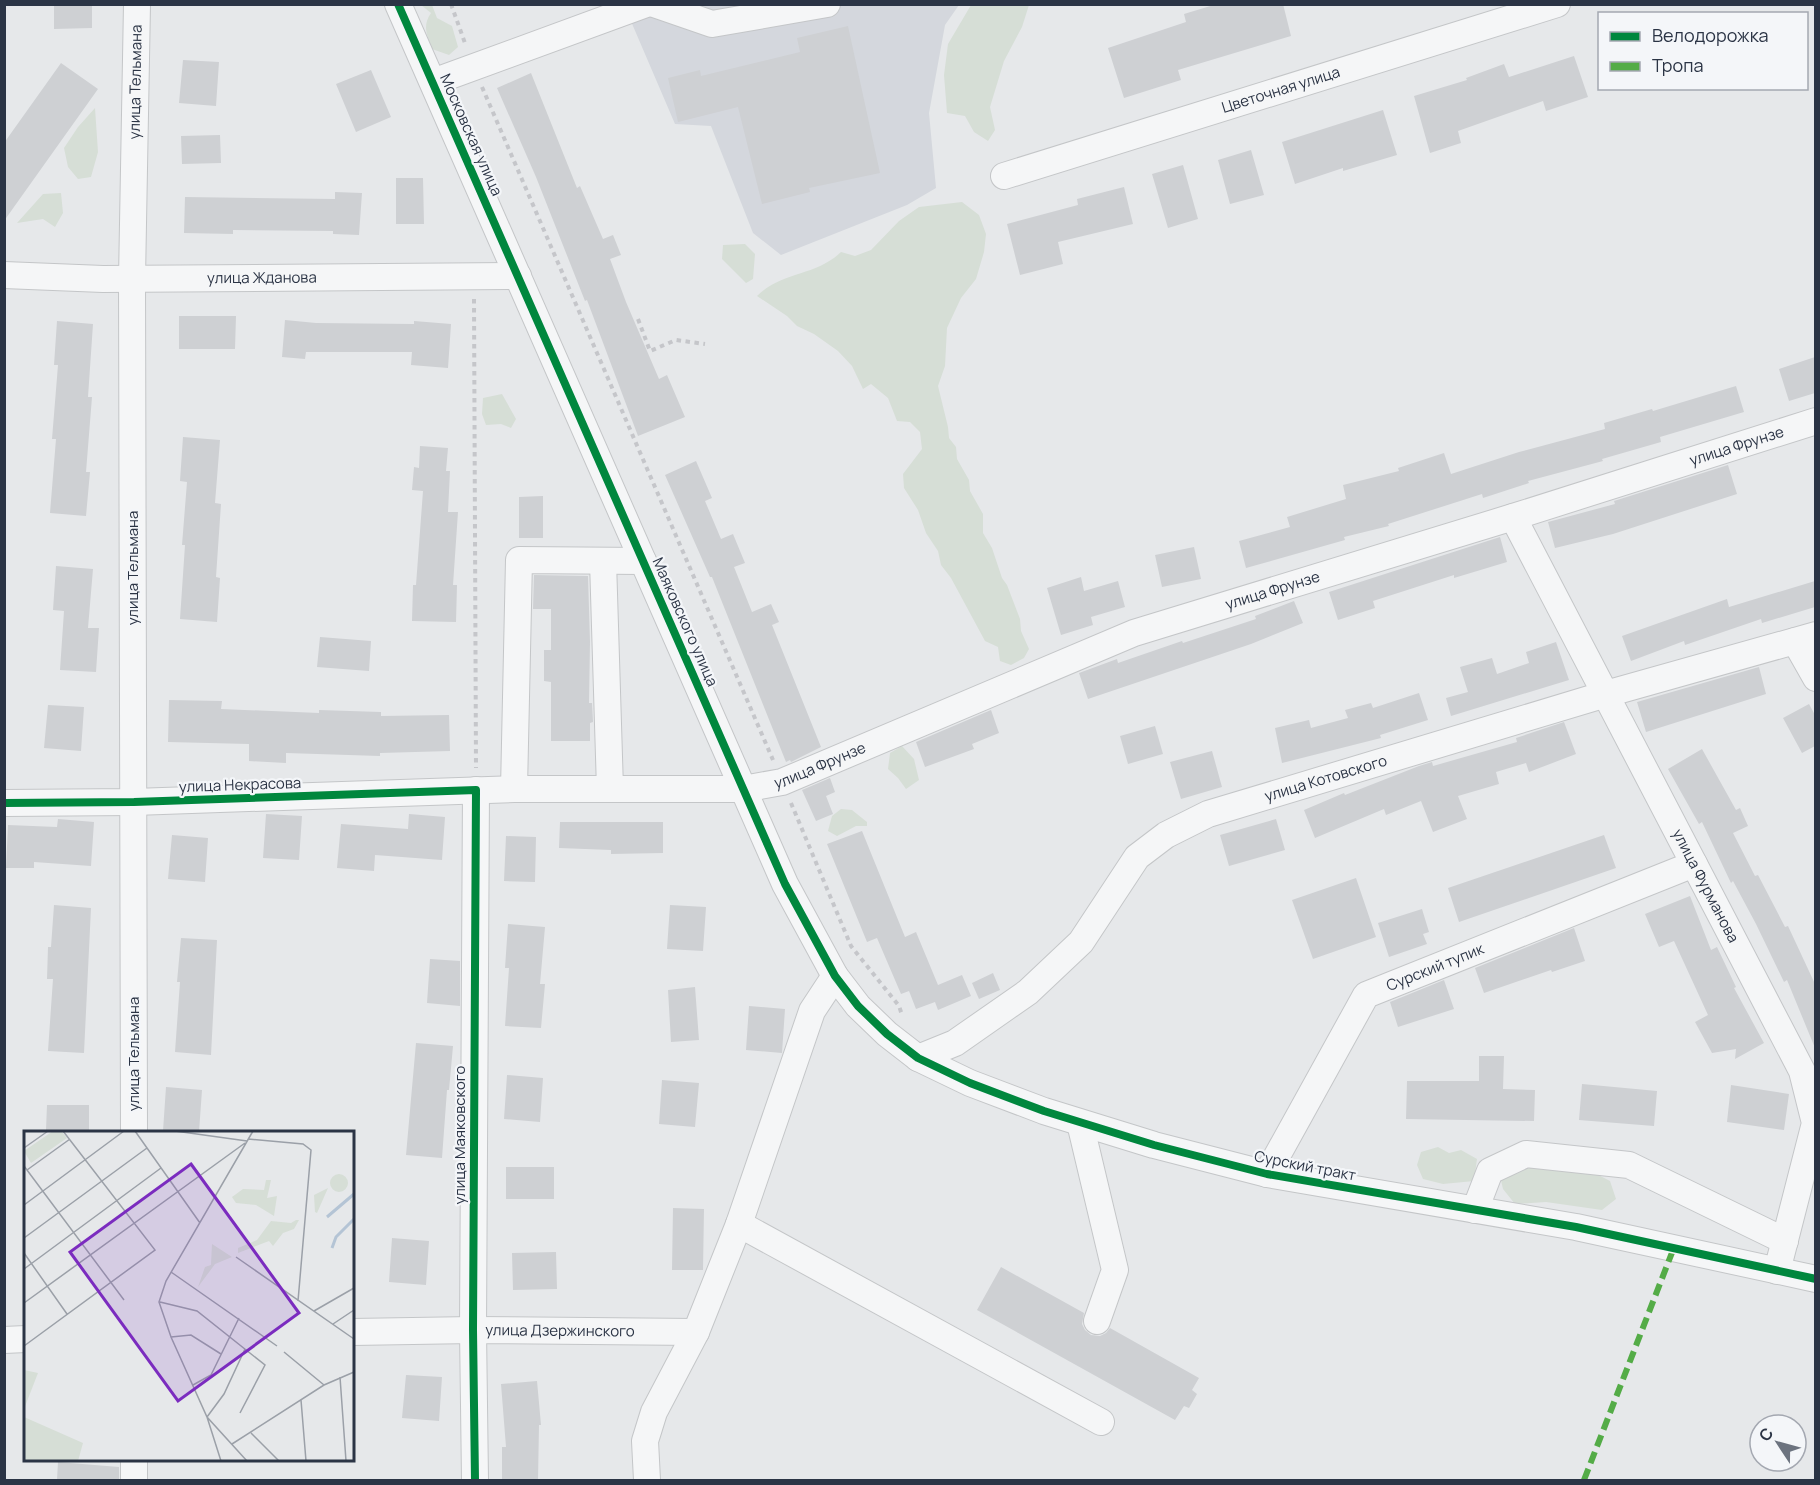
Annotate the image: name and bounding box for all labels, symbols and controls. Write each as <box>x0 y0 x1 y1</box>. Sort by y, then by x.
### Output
legend <box>1598 12 1808 90</box>
text: Велодорожка <box>1652 23 1769 47</box>
street label: улица Тельмана <box>124 24 147 140</box>
text: Тропа <box>1652 53 1703 77</box>
street label: Цветочная улица <box>1219 61 1343 118</box>
street label: Московская улица <box>435 70 508 199</box>
street label: улица Жданова <box>207 266 317 288</box>
street label: улица Фрунзе <box>1687 421 1786 470</box>
street label: улица Тельмана <box>122 511 143 625</box>
street label: Маяковского улица <box>648 554 723 690</box>
street label: улица Фрунзе <box>1223 566 1322 614</box>
street label: улица Фрунзе <box>772 737 869 793</box>
street label: улица Котовского <box>1262 750 1390 806</box>
street label: улица Некрасова <box>178 772 302 797</box>
street label: улица Фурманова <box>1667 825 1744 946</box>
street label: Сурский тупик <box>1383 938 1487 996</box>
street label: улица Тельмана <box>123 997 144 1111</box>
street label: улица Маяковского <box>449 1065 470 1204</box>
inset map <box>24 1131 354 1461</box>
street label: Сурский тракт <box>1252 1145 1358 1186</box>
street label: улица Дзержинского <box>485 1319 635 1341</box>
north arrow <box>1748 1413 1808 1473</box>
text: С <box>1753 1423 1778 1445</box>

